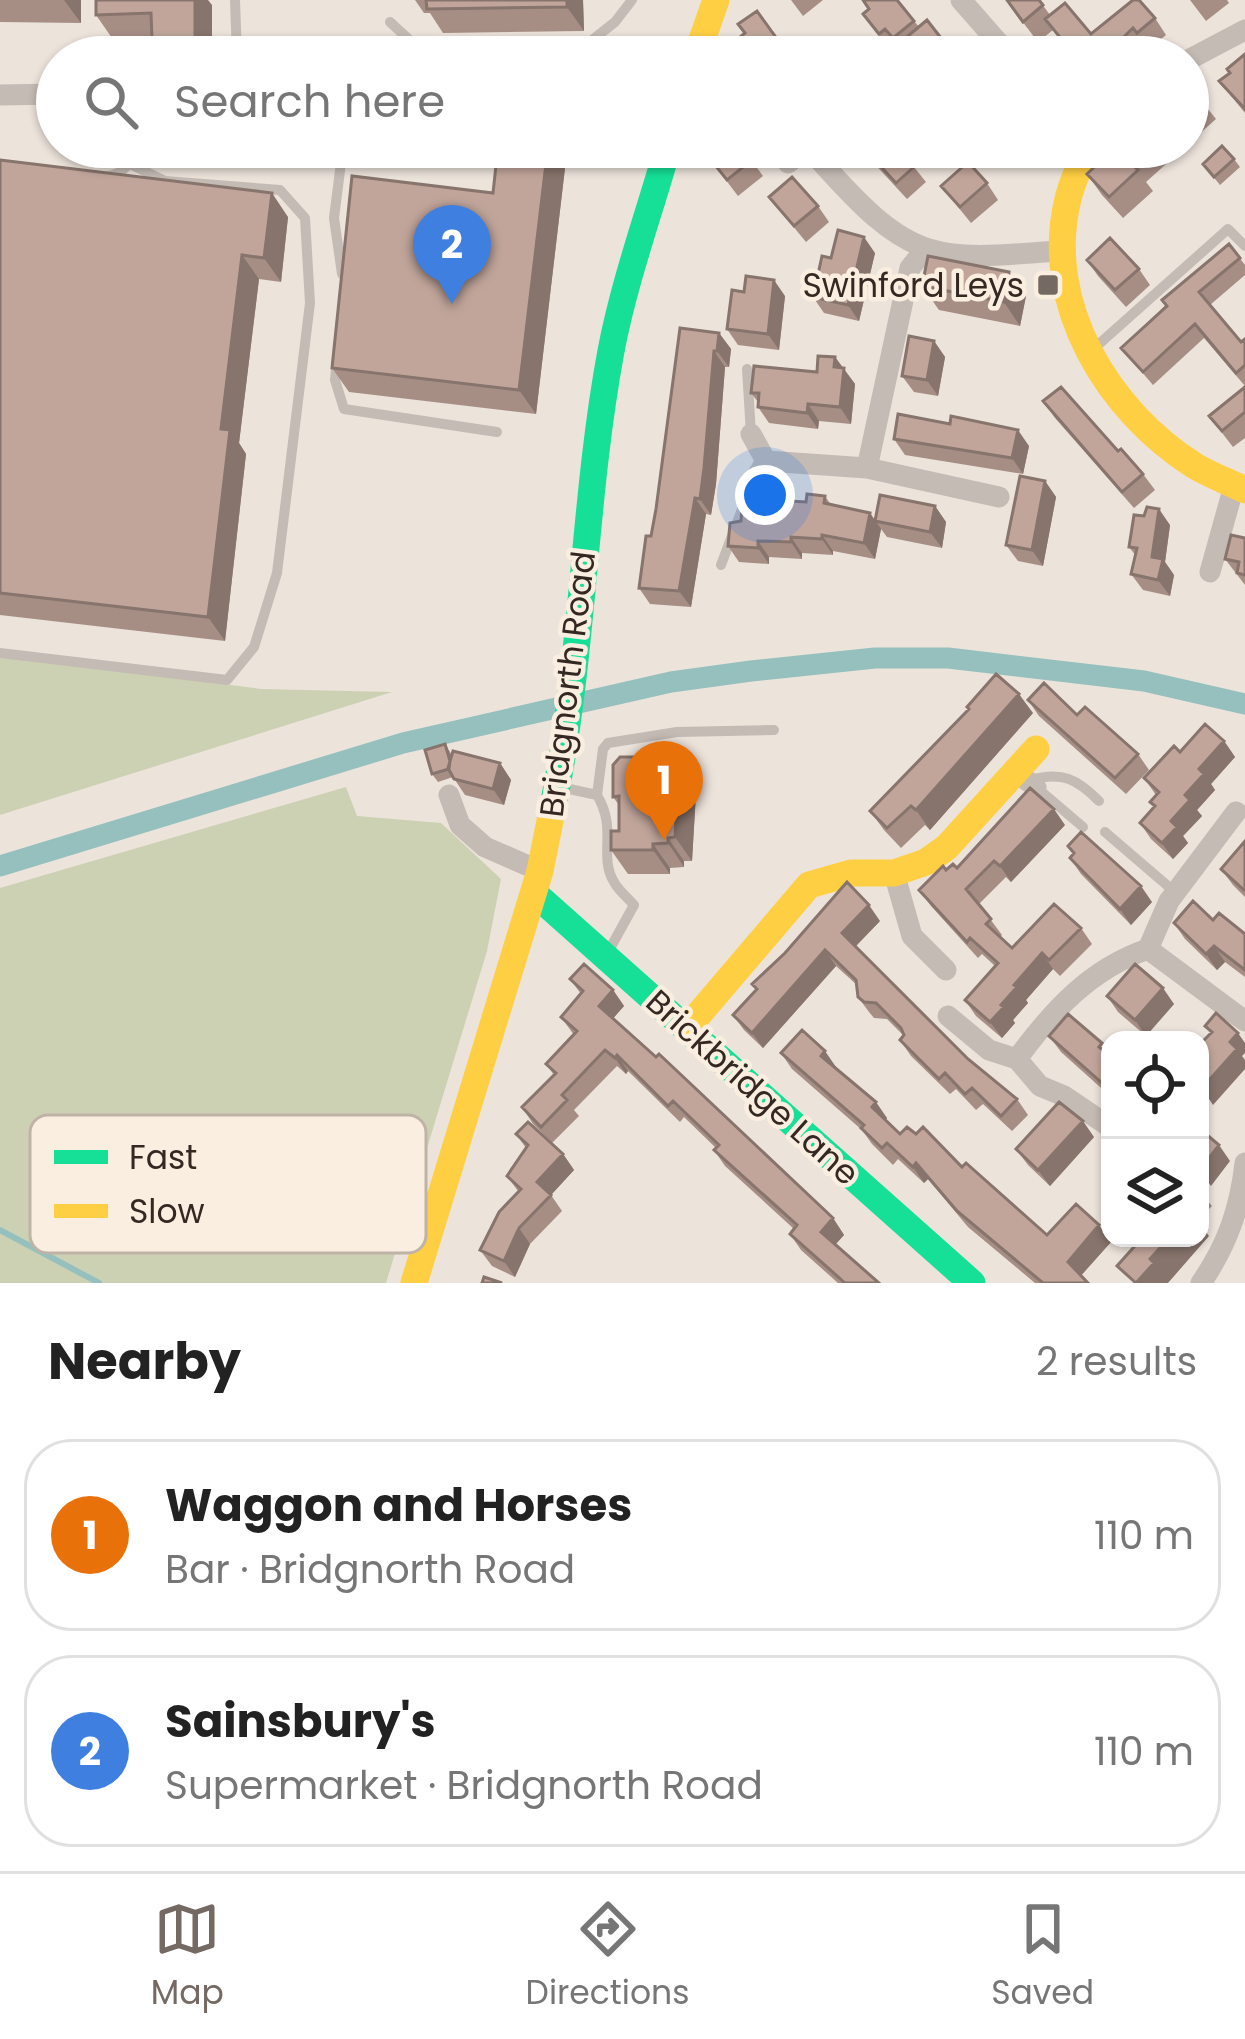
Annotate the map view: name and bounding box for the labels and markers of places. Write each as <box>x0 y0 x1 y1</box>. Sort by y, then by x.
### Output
pin: 2 <box>413 205 491 304</box>
place label: Swinford Leys <box>802 262 1024 309</box>
marker: Swinford Leys <box>1035 272 1061 298</box>
pin: 1 <box>625 741 703 840</box>

